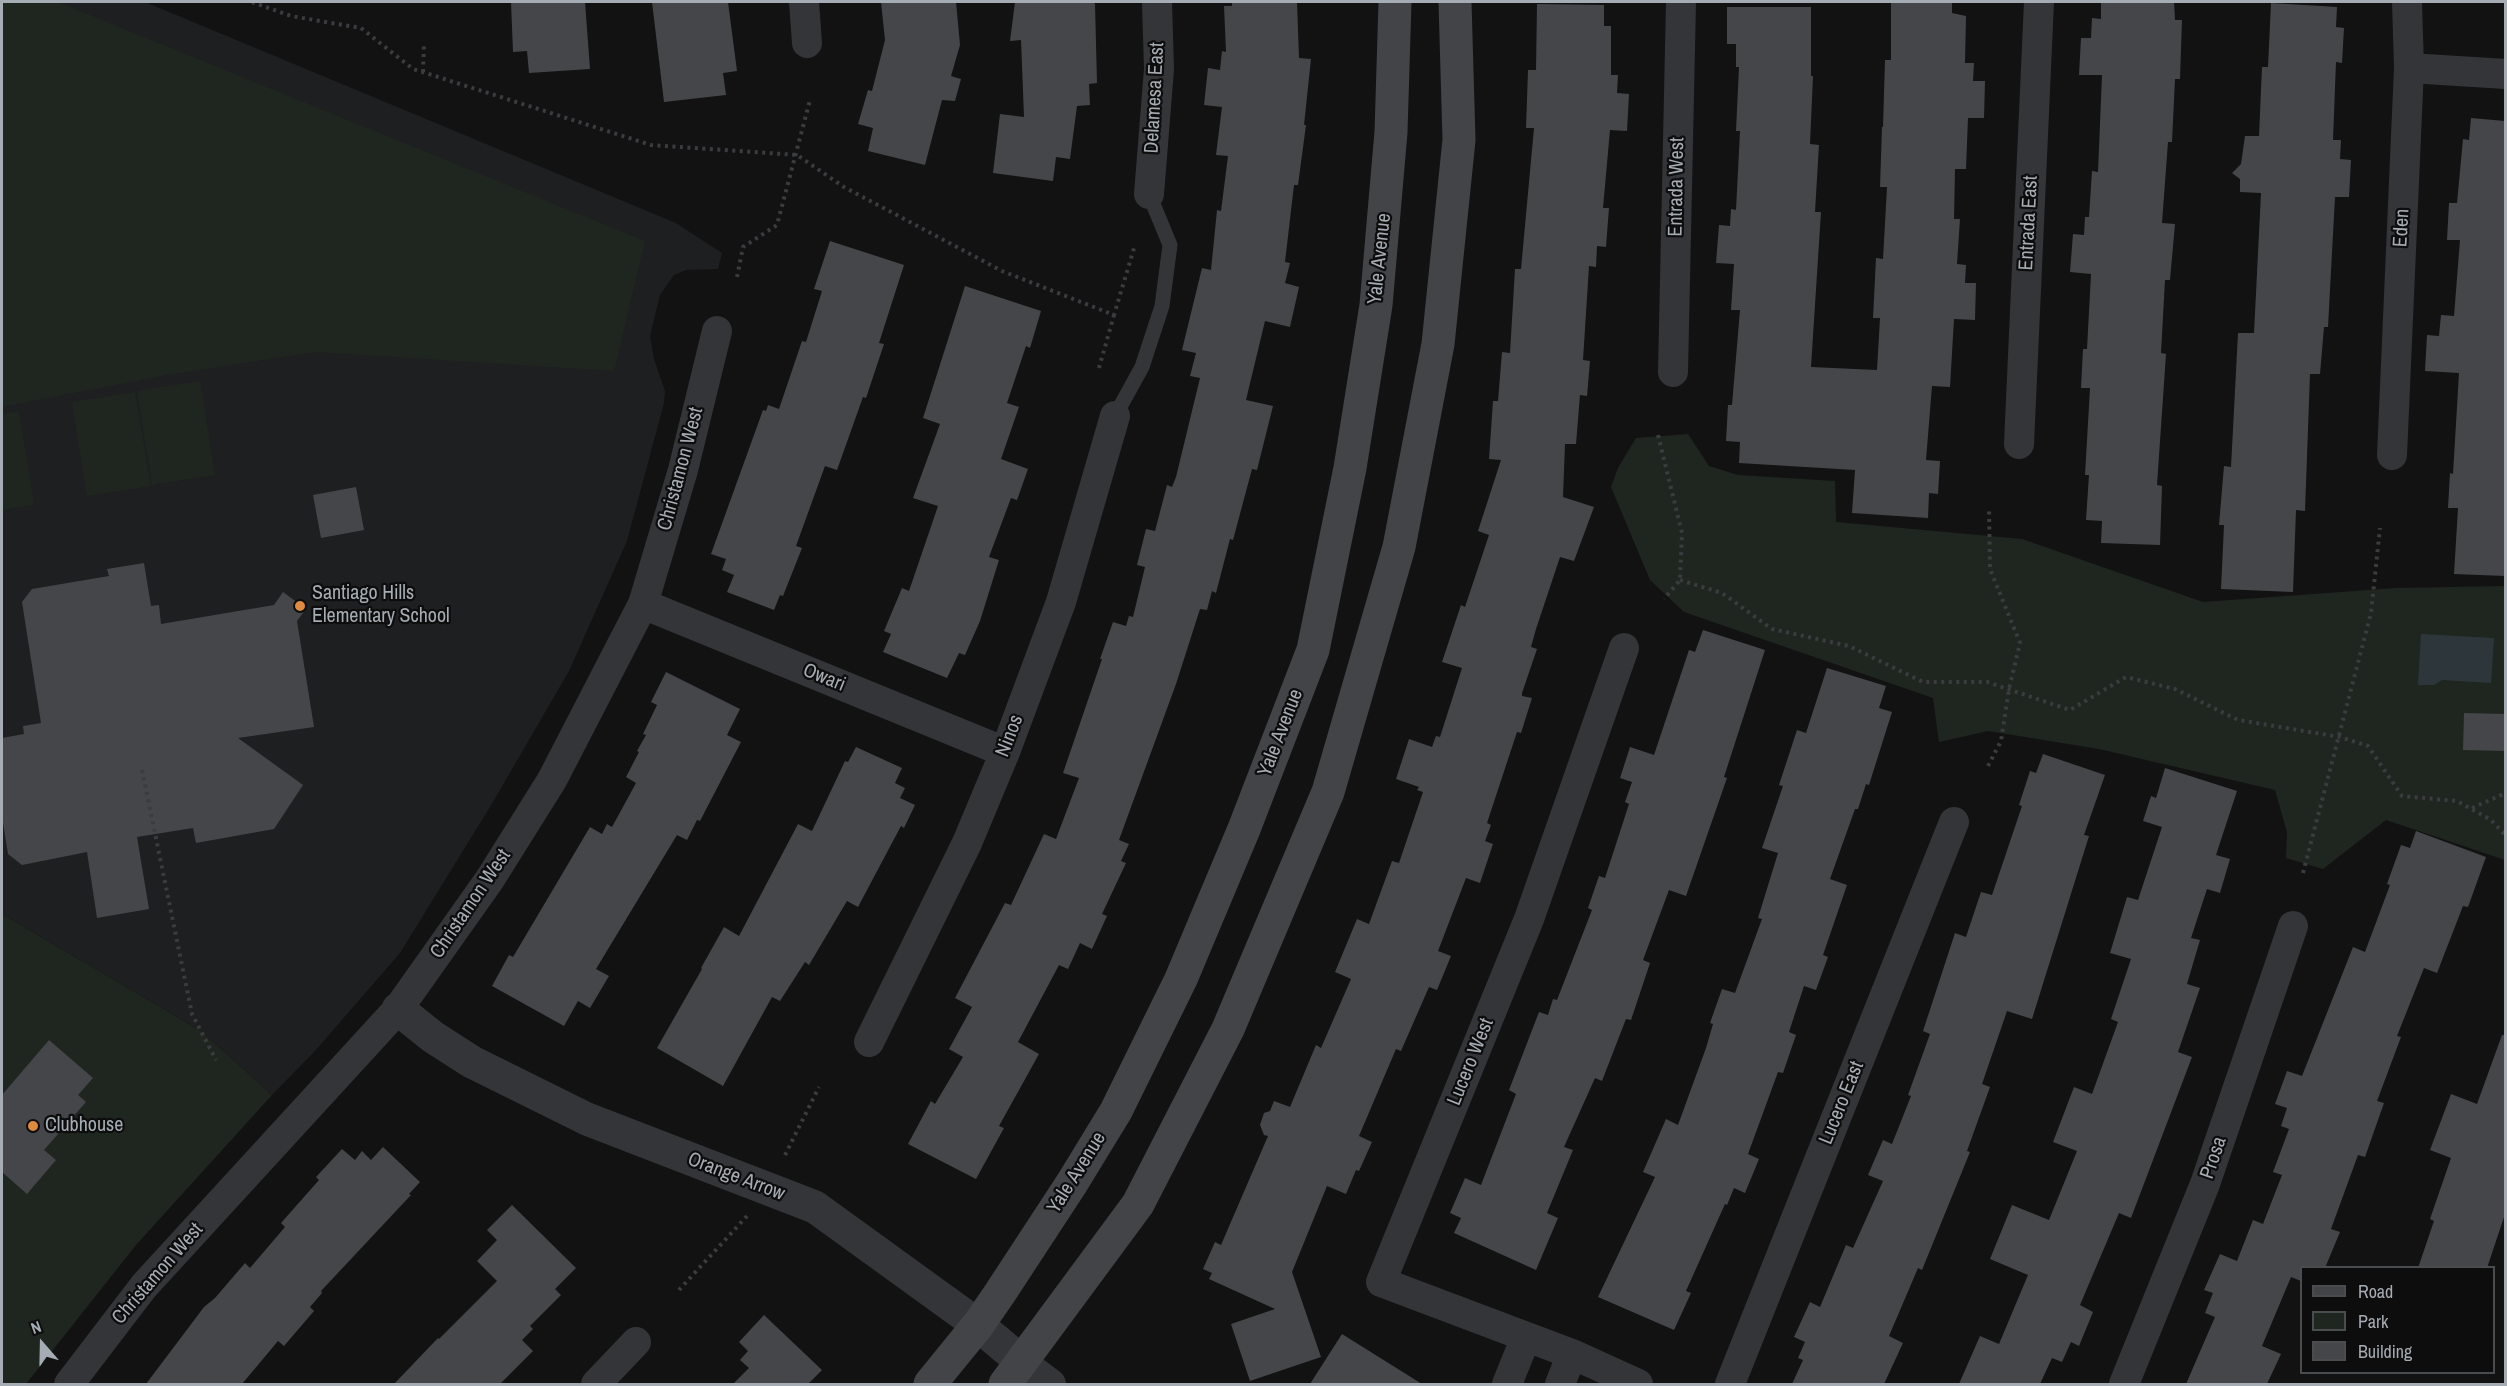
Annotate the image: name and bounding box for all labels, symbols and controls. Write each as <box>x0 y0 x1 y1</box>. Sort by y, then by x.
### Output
street label: Delamesa East <box>1140 42 1170 154</box>
street label: Entrada West <box>1664 137 1690 237</box>
street label: Entrada East <box>2015 175 2043 271</box>
street label: Eden <box>2389 208 2415 248</box>
street label: Yale Avenue <box>1363 212 1397 306</box>
street label: Christamon West <box>653 405 709 533</box>
place label: Santiago Hills Elementary School <box>312 582 450 629</box>
marker: Santiago Hills Elementary School <box>293 599 307 613</box>
street label: Owari <box>799 659 849 697</box>
street label: Yale Avenue <box>1253 686 1309 780</box>
street label: Ninos <box>991 712 1029 760</box>
street label: Christamon West <box>426 845 516 963</box>
street label: Lucero West <box>1443 1015 1499 1109</box>
street label: Lucero East <box>1814 1058 1870 1148</box>
place label: Clubhouse <box>45 1114 123 1138</box>
marker: Clubhouse <box>26 1119 40 1133</box>
street label: Yale Avenue <box>1043 1128 1111 1218</box>
street label: Prosa <box>2196 1134 2232 1182</box>
street label: Orange Arrow <box>684 1148 788 1206</box>
street label: Christamon West <box>107 1218 209 1330</box>
legend <box>2300 1266 2495 1374</box>
text: Road <box>2358 1279 2393 1304</box>
text: Park <box>2358 1309 2388 1334</box>
north arrow <box>12 1314 72 1374</box>
text: N <box>28 1315 44 1339</box>
text: Building <box>2358 1339 2412 1364</box>

